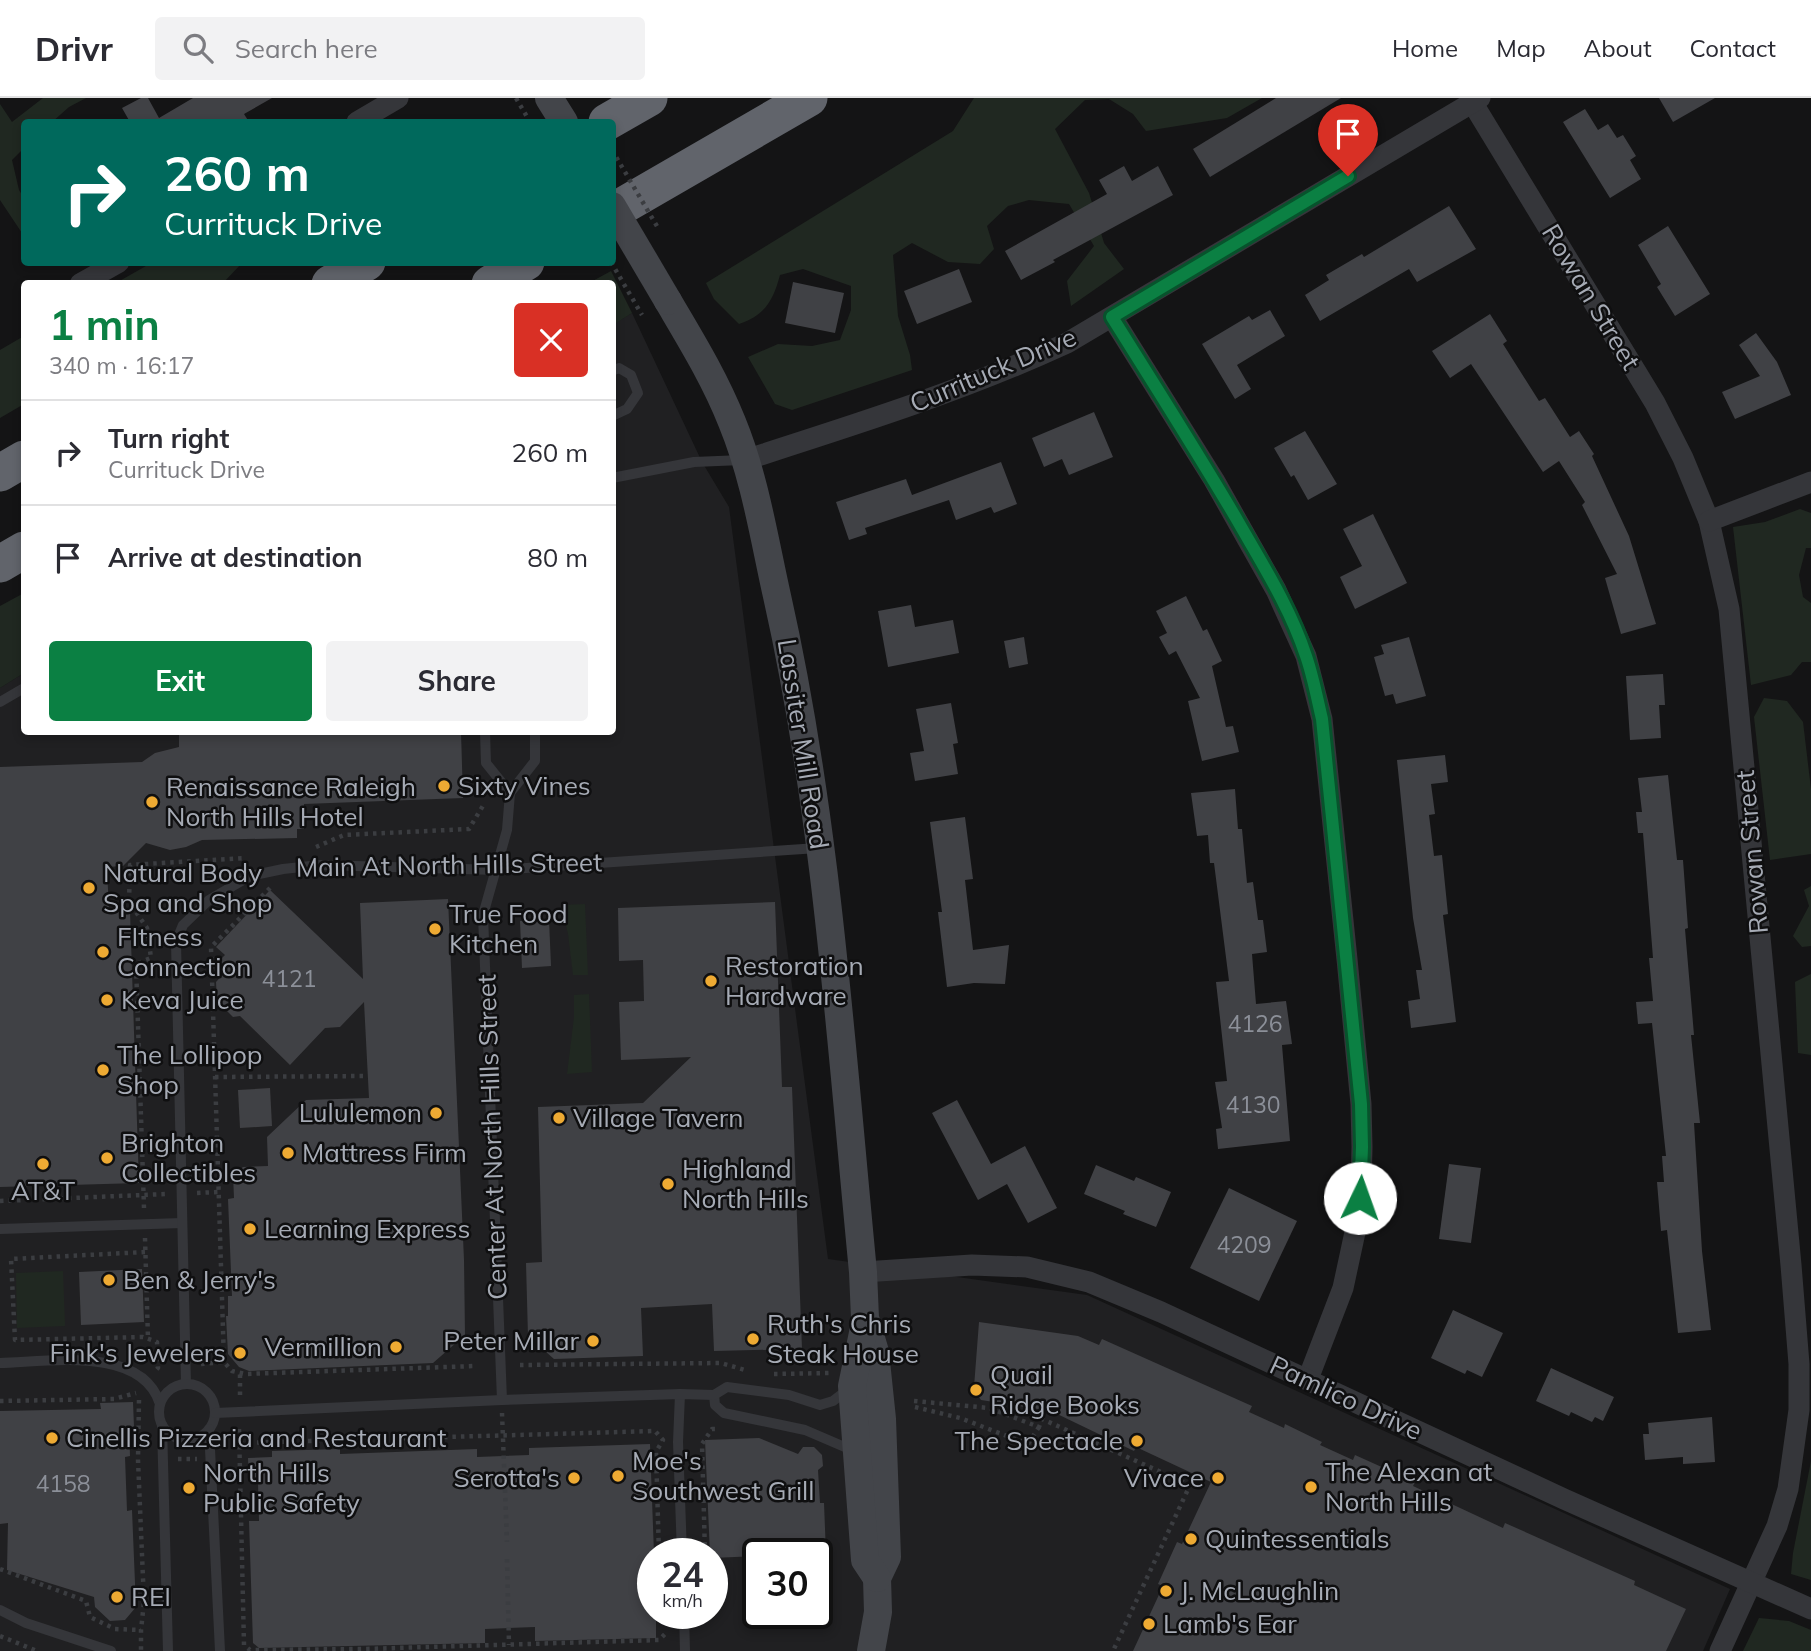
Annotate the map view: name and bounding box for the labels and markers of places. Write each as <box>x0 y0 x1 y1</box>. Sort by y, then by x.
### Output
pin <box>1318 104 1378 176</box>
place label: Sixty Vines <box>458 769 591 802</box>
place label: Renaissance Raleigh North Hills Hotel <box>166 770 416 833</box>
marker: Sixty Vines <box>436 778 452 794</box>
marker: Renaissance Raleigh North Hills Hotel <box>144 794 160 810</box>
place label: Natural Body Spa and Shop <box>103 856 272 919</box>
marker: Natural Body Spa and Shop <box>81 880 97 896</box>
place label: True Food Kitchen <box>449 897 568 960</box>
place label: FItness Connection <box>117 920 252 983</box>
marker: True Food Kitchen <box>427 921 443 937</box>
marker: FItness Connection <box>95 944 111 960</box>
place label: Restoration Hardware <box>725 949 864 1012</box>
marker: Restoration Hardware <box>703 973 719 989</box>
place label: Keva Juice <box>121 983 244 1016</box>
marker: Keva Juice <box>99 992 115 1008</box>
place label: The Lollipop Shop <box>117 1038 262 1101</box>
marker: The Lollipop Shop <box>95 1062 111 1078</box>
place label: Lululemon <box>299 1096 422 1129</box>
place label: Village Tavern <box>573 1101 744 1134</box>
marker: Lululemon <box>428 1105 444 1121</box>
marker: Village Tavern <box>551 1110 567 1126</box>
place label: Brighton Collectibles <box>121 1126 256 1189</box>
place label: Mattress Firm <box>302 1136 467 1169</box>
marker: Mattress Firm <box>280 1145 296 1161</box>
marker: Brighton Collectibles <box>99 1150 115 1166</box>
place label: Highland North Hills <box>682 1152 809 1215</box>
marker: AT&T <box>35 1156 51 1172</box>
place label: AT&T <box>11 1174 76 1207</box>
marker: Highland North Hills <box>660 1176 676 1192</box>
place label: Learning Express <box>264 1212 470 1245</box>
marker: Learning Express <box>242 1221 258 1237</box>
place label: Ben & Jerry's <box>123 1263 276 1296</box>
marker: Ben & Jerry's <box>101 1272 117 1288</box>
place label: Ruth's Chris Steak House <box>767 1307 919 1370</box>
place label: Peter Millar <box>443 1324 580 1357</box>
place label: Vermillion <box>264 1330 382 1363</box>
marker: Ruth's Chris Steak House <box>745 1331 761 1347</box>
marker: Peter Millar <box>585 1333 601 1349</box>
place label: Fink's Jewelers <box>50 1336 226 1369</box>
marker: Vermillion <box>388 1339 404 1355</box>
marker: Fink's Jewelers <box>232 1345 248 1361</box>
place label: Quail Ridge Books <box>990 1358 1140 1421</box>
marker: Quail Ridge Books <box>968 1382 984 1398</box>
place label: Cinellis Pizzeria and Restaurant <box>66 1421 446 1454</box>
place label: The Spectacle <box>954 1424 1123 1457</box>
marker: Cinellis Pizzeria and Restaurant <box>44 1430 60 1446</box>
marker: The Spectacle <box>1129 1433 1145 1449</box>
place label: Moe's Southwest Grill <box>632 1444 814 1507</box>
place label: The Alexan at North Hills <box>1325 1455 1492 1518</box>
place label: North Hills Public Safety <box>203 1456 360 1519</box>
place label: Serotta's <box>454 1461 560 1494</box>
place label: Vivace <box>1124 1461 1204 1494</box>
marker: Moe's Southwest Grill <box>610 1468 626 1484</box>
marker: Serotta's <box>566 1470 582 1486</box>
marker: Vivace <box>1210 1470 1226 1486</box>
marker: The Alexan at North Hills <box>1303 1479 1319 1495</box>
marker: North Hills Public Safety <box>181 1480 197 1496</box>
place label: Quintessentials <box>1205 1522 1390 1555</box>
marker: Quintessentials <box>1183 1531 1199 1547</box>
place label: J. McLaughlin <box>1180 1574 1339 1607</box>
place label: REI <box>131 1580 171 1613</box>
marker: J. McLaughlin <box>1158 1583 1174 1599</box>
marker: REI <box>109 1589 125 1605</box>
place label: Lamb's Ear <box>1163 1607 1297 1640</box>
marker: Lamb's Ear <box>1141 1616 1157 1632</box>

